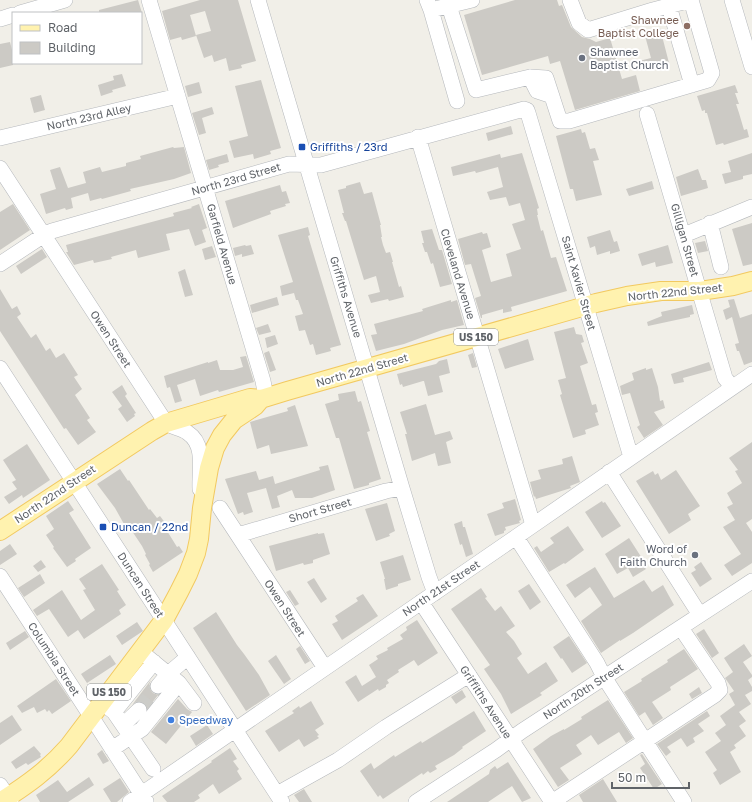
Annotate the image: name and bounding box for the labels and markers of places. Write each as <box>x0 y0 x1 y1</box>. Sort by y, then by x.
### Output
place label: Shawnee Baptist College <box>598 13 679 39</box>
marker: Shawnee Baptist College <box>682 21 692 31</box>
place label: Shawnee Baptist Church <box>590 45 669 71</box>
marker: Shawnee Baptist Church <box>577 53 587 63</box>
place label: Griffiths / 23rd <box>310 140 388 153</box>
marker: Griffiths / 23rd <box>297 142 307 152</box>
place label: Duncan / 22nd <box>111 520 188 533</box>
marker: Duncan / 22nd <box>98 522 108 532</box>
place label: Word of Faith Church <box>620 542 687 568</box>
marker: Word of Faith Church <box>690 550 700 560</box>
place label: Speedway <box>179 713 233 726</box>
marker: Speedway <box>166 715 176 725</box>

